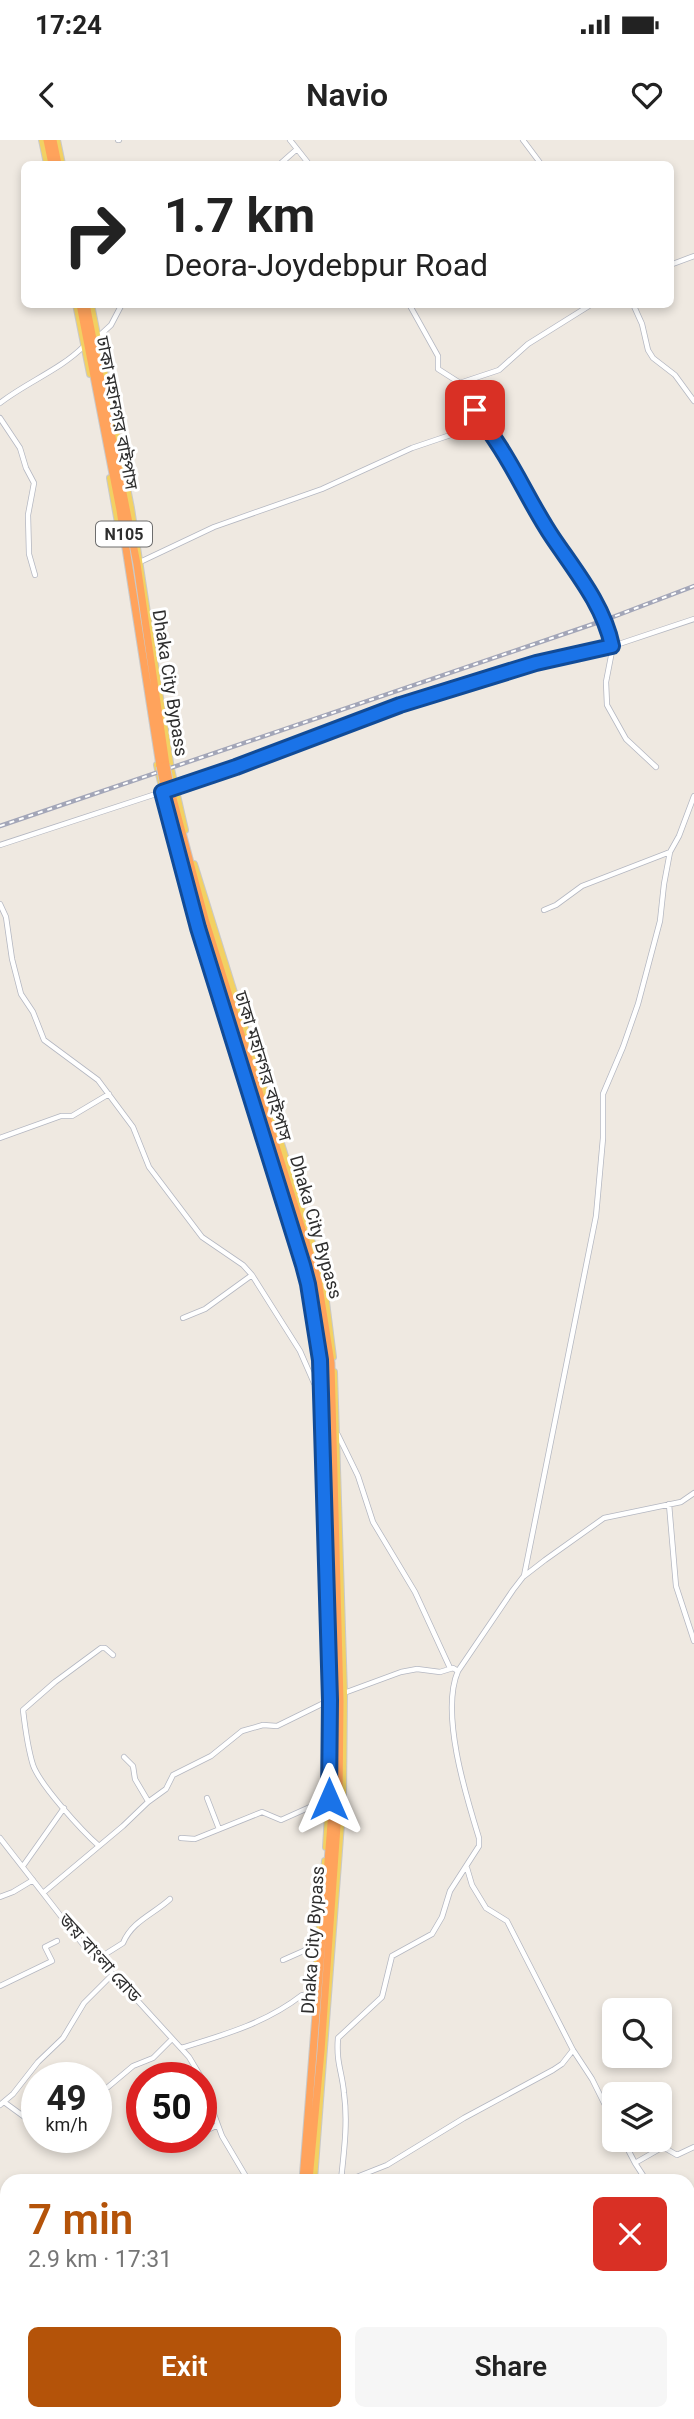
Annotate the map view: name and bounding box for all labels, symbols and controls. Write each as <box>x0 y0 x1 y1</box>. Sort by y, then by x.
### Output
text: 17:24 <box>35 10 102 40</box>
icon: back <box>28 76 66 114</box>
text: Navio <box>306 76 388 114</box>
icon: heart <box>628 76 666 114</box>
text: 1.7 km <box>164 187 315 244</box>
icon: right <box>49 189 140 280</box>
text: Deora-Joydebpur Road <box>164 246 488 284</box>
street label: ঢাকা মহানগর বাইপাস <box>92 334 143 492</box>
pin <box>445 380 505 440</box>
icon: arrive <box>456 391 494 429</box>
road number: N105 <box>96 522 152 546</box>
street label: Dhaka City Bypass <box>149 608 192 758</box>
street label: ঢাকা মহানগর বাইপাস <box>230 987 296 1144</box>
street label: Dhaka City Bypass <box>286 1153 347 1301</box>
position arrow <box>292 1762 366 1836</box>
street label: Dhaka City Bypass <box>297 1865 328 2015</box>
street label: জয় বাংলা রোড <box>54 1908 146 2006</box>
map controls <box>602 1998 672 2152</box>
button: search <box>602 1998 672 2068</box>
speed limit sign: 50 <box>126 2062 217 2153</box>
text: 49 <box>46 2078 87 2119</box>
button: layers <box>602 2082 672 2152</box>
text: km/h <box>45 2114 88 2135</box>
text: 7 min <box>28 2195 133 2244</box>
button: close <box>593 2197 667 2271</box>
text: 2.9 km · 17:31 <box>28 2246 172 2273</box>
button: Exit <box>28 2327 341 2407</box>
button: Share <box>355 2327 667 2407</box>

